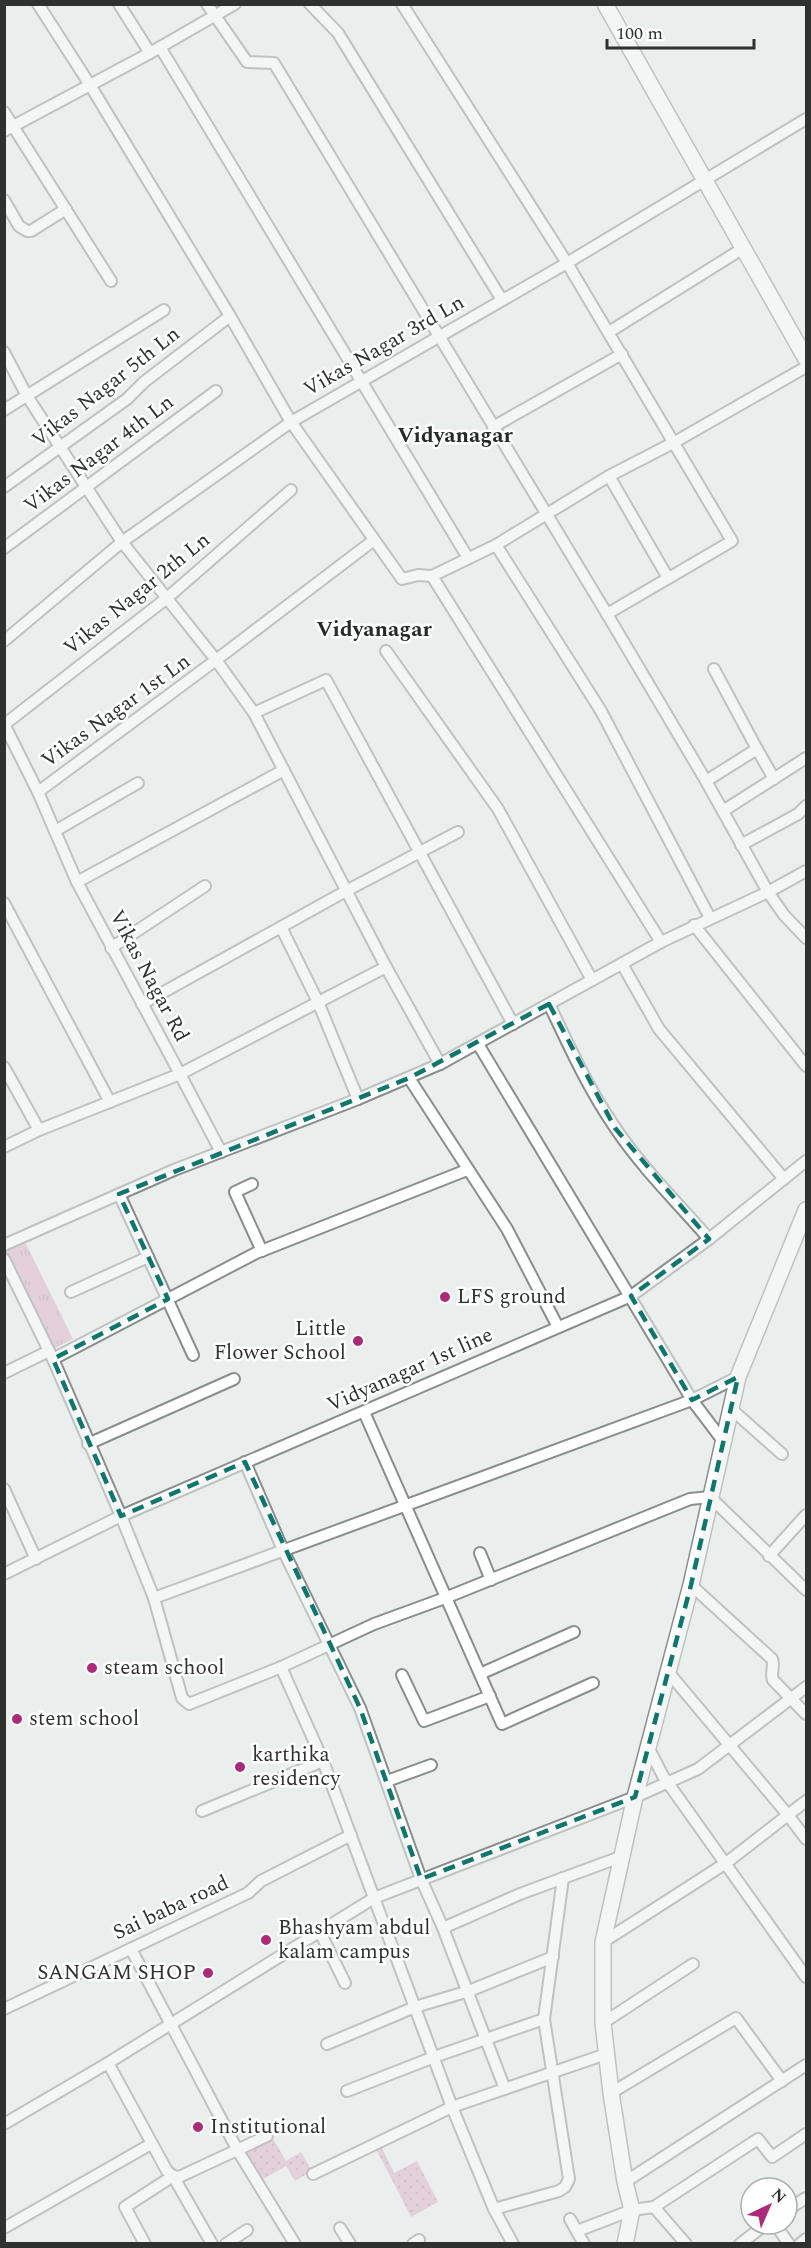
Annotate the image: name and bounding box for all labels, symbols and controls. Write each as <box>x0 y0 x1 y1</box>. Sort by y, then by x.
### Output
scale bar <box>607 12 754 50</box>
text: 100 m <box>616 20 663 47</box>
street label: Vikas Nagar 3rd Ln <box>298 287 470 405</box>
street label: Vikas Nagar 5th Ln <box>25 319 187 455</box>
street label: Vikas Nagar 4th Ln <box>17 387 181 521</box>
district label: Vidyanagar <box>397 419 513 452</box>
street label: Vikas Nagar 2th Ln <box>57 525 217 663</box>
district label: Vidyanagar <box>316 613 432 646</box>
street label: Vikas Nagar 1st Ln <box>35 646 197 776</box>
street label: Vikas Nagar Rd <box>101 904 197 1048</box>
place label: LFS ground <box>457 1281 566 1313</box>
marker: LFS ground <box>438 1290 452 1304</box>
place label: Little Flower School <box>214 1313 346 1369</box>
street label: Vidyanagar 1st line <box>322 1319 498 1421</box>
marker: Little Flower School <box>351 1334 365 1348</box>
place label: steam school <box>104 1652 224 1684</box>
marker: steam school <box>85 1661 99 1675</box>
place label: stem school <box>29 1703 139 1735</box>
marker: stem school <box>10 1712 24 1726</box>
place label: karthika residency <box>252 1739 341 1795</box>
marker: karthika residency <box>233 1760 247 1774</box>
street label: Sai baba road <box>108 1867 234 1949</box>
place label: Bhashyam abdul kalam campus <box>278 1912 430 1968</box>
marker: Bhashyam abdul kalam campus <box>259 1933 273 1947</box>
place label: SANGAM SHOP <box>37 1957 196 1989</box>
marker: SANGAM SHOP <box>201 1966 215 1980</box>
place label: Institutional <box>210 2111 326 2143</box>
marker: Institutional <box>191 2120 205 2134</box>
north arrow <box>739 2176 799 2236</box>
text: N <box>766 2183 792 2209</box>

